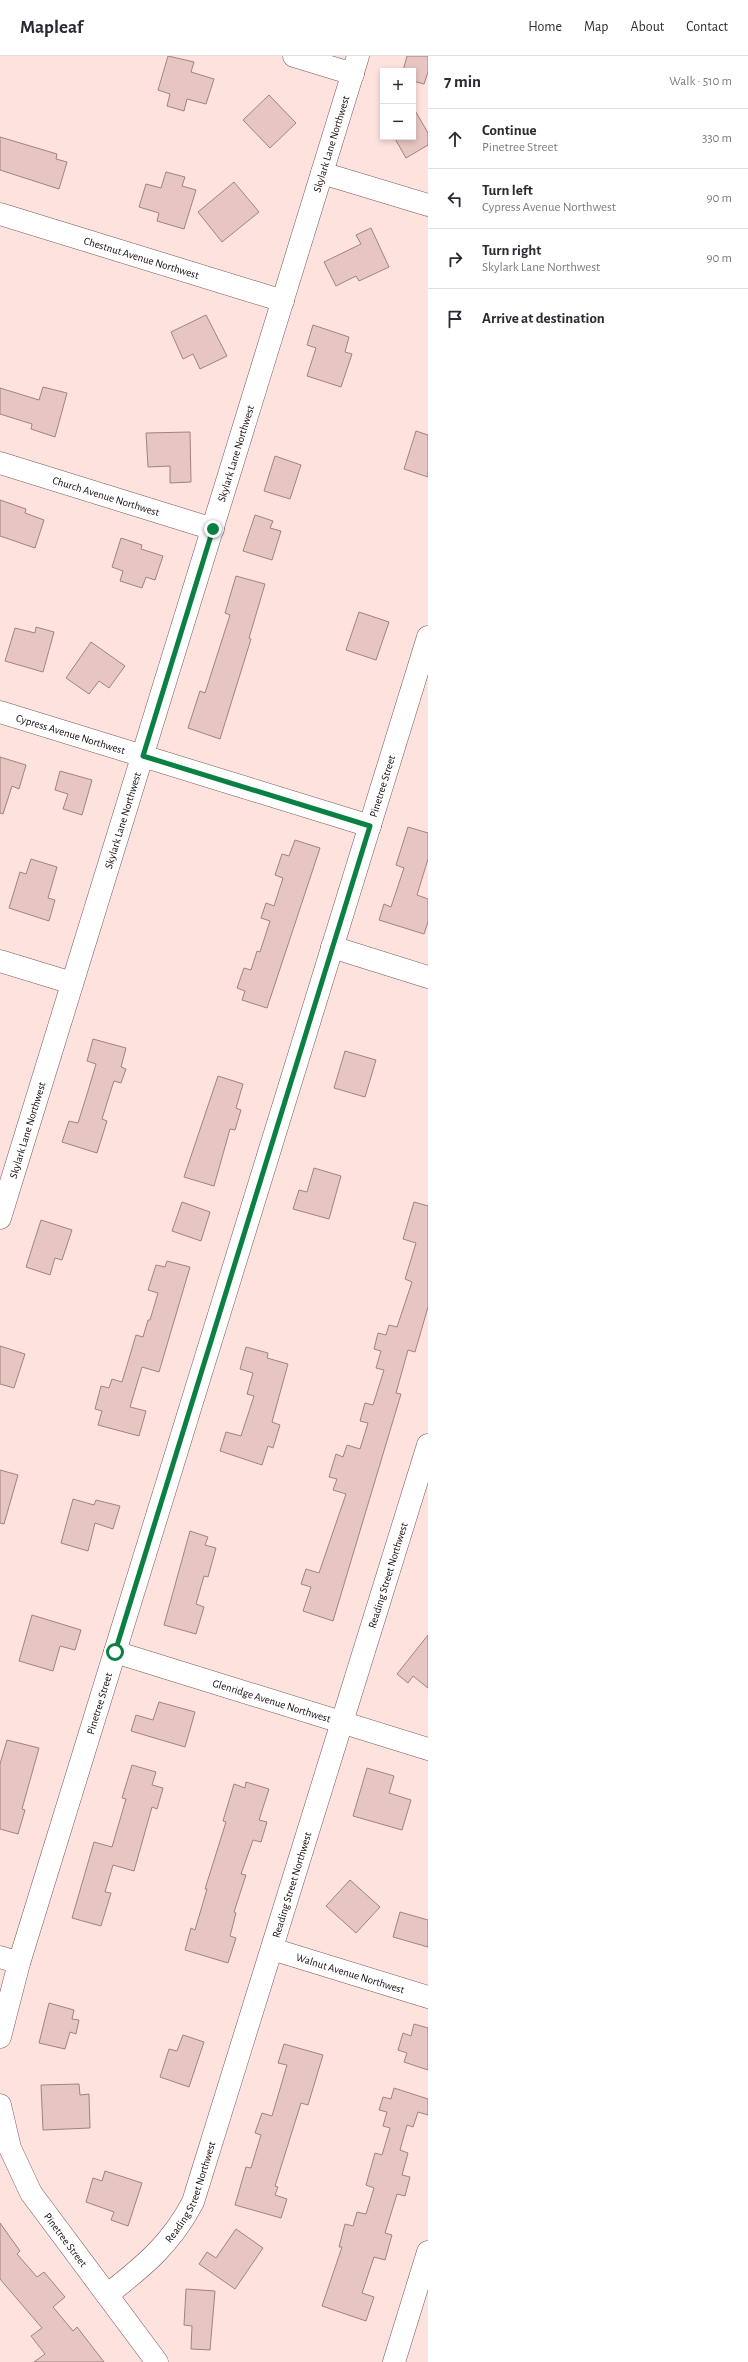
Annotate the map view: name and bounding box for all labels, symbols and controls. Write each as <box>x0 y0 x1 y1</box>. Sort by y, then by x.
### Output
text: Mapleaf <box>20 18 83 37</box>
text: Home <box>528 20 562 34</box>
text: Map <box>584 20 608 34</box>
text: About <box>630 20 664 34</box>
text: Contact <box>686 20 728 34</box>
map controls <box>380 68 416 140</box>
button: + <box>380 68 416 104</box>
text: 7 min <box>444 73 481 90</box>
text: Walk · 510 m <box>669 75 732 88</box>
street label: Skylark Lane Northwest <box>311 94 352 193</box>
button: − <box>380 104 416 140</box>
text: Continue <box>482 123 537 138</box>
icon: ahead <box>444 128 466 150</box>
text: 330 m <box>702 132 732 145</box>
text: Pinetree Street <box>482 141 558 154</box>
text: Turn left <box>482 183 533 198</box>
icon: left <box>444 188 466 210</box>
text: 90 m <box>706 192 732 205</box>
text: Cypress Avenue Northwest <box>482 201 616 214</box>
street label: Chestnut Avenue Northwest <box>82 235 201 281</box>
text: Turn right <box>482 243 541 258</box>
icon: right <box>444 248 466 270</box>
text: 90 m <box>706 252 732 265</box>
text: Skylark Lane Northwest <box>482 261 600 274</box>
icon: arrive <box>444 308 466 330</box>
text: Arrive at destination <box>482 311 605 326</box>
street label: Skylark Lane Northwest <box>216 404 256 503</box>
street label: Church Avenue Northwest <box>51 475 161 518</box>
route end <box>204 520 222 538</box>
street label: Cypress Avenue Northwest <box>15 712 127 756</box>
street label: Pinetree Street <box>368 754 397 819</box>
street label: Skylark Lane Northwest <box>103 771 143 870</box>
street label: Skylark Lane Northwest <box>8 1080 48 1180</box>
street label: Reading Street Northwest <box>366 1521 410 1630</box>
route start <box>106 1643 124 1661</box>
street label: Pinetree Street <box>85 1671 114 1736</box>
street label: Glenridge Avenue Northwest <box>211 1678 332 1725</box>
street label: Reading Street Northwest <box>270 1830 314 1939</box>
street label: Walnut Avenue Northwest <box>295 1952 406 1996</box>
street label: Reading Street Northwest <box>163 2140 218 2245</box>
street label: Pinetree Street <box>42 2211 89 2269</box>

